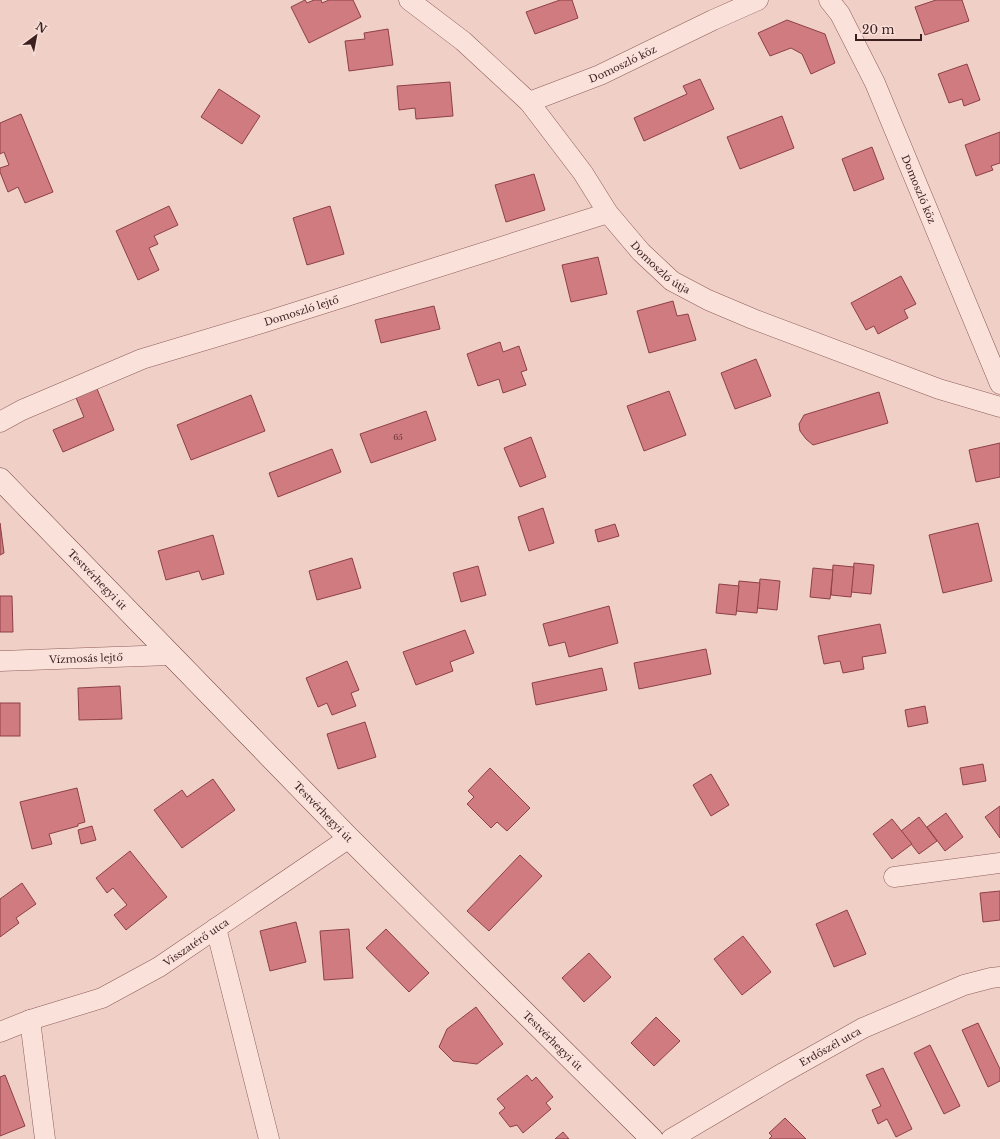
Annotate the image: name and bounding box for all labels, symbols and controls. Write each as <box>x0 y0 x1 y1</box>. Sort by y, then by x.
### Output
north arrow <box>16 16 56 56</box>
scale bar <box>856 16 921 42</box>
text: N <box>33 19 50 37</box>
text: 20 m <box>862 22 894 37</box>
street label: Domoszló köz <box>587 42 659 86</box>
street label: Domoszló köz <box>899 153 939 226</box>
street label: Domoszló útja <box>628 239 693 297</box>
street label: Domoszló lejtő <box>262 293 341 329</box>
house number: 65 <box>393 432 403 442</box>
street label: Testvérhegyi út <box>65 547 130 613</box>
street label: Vízmosás lejtő <box>48 651 123 666</box>
street label: Testvérhegyi út <box>291 779 355 845</box>
street label: Visszatérő utca <box>160 915 232 970</box>
street label: Testvérhegyi út <box>520 1008 585 1074</box>
street label: Erdőszél utca <box>797 1024 864 1069</box>

